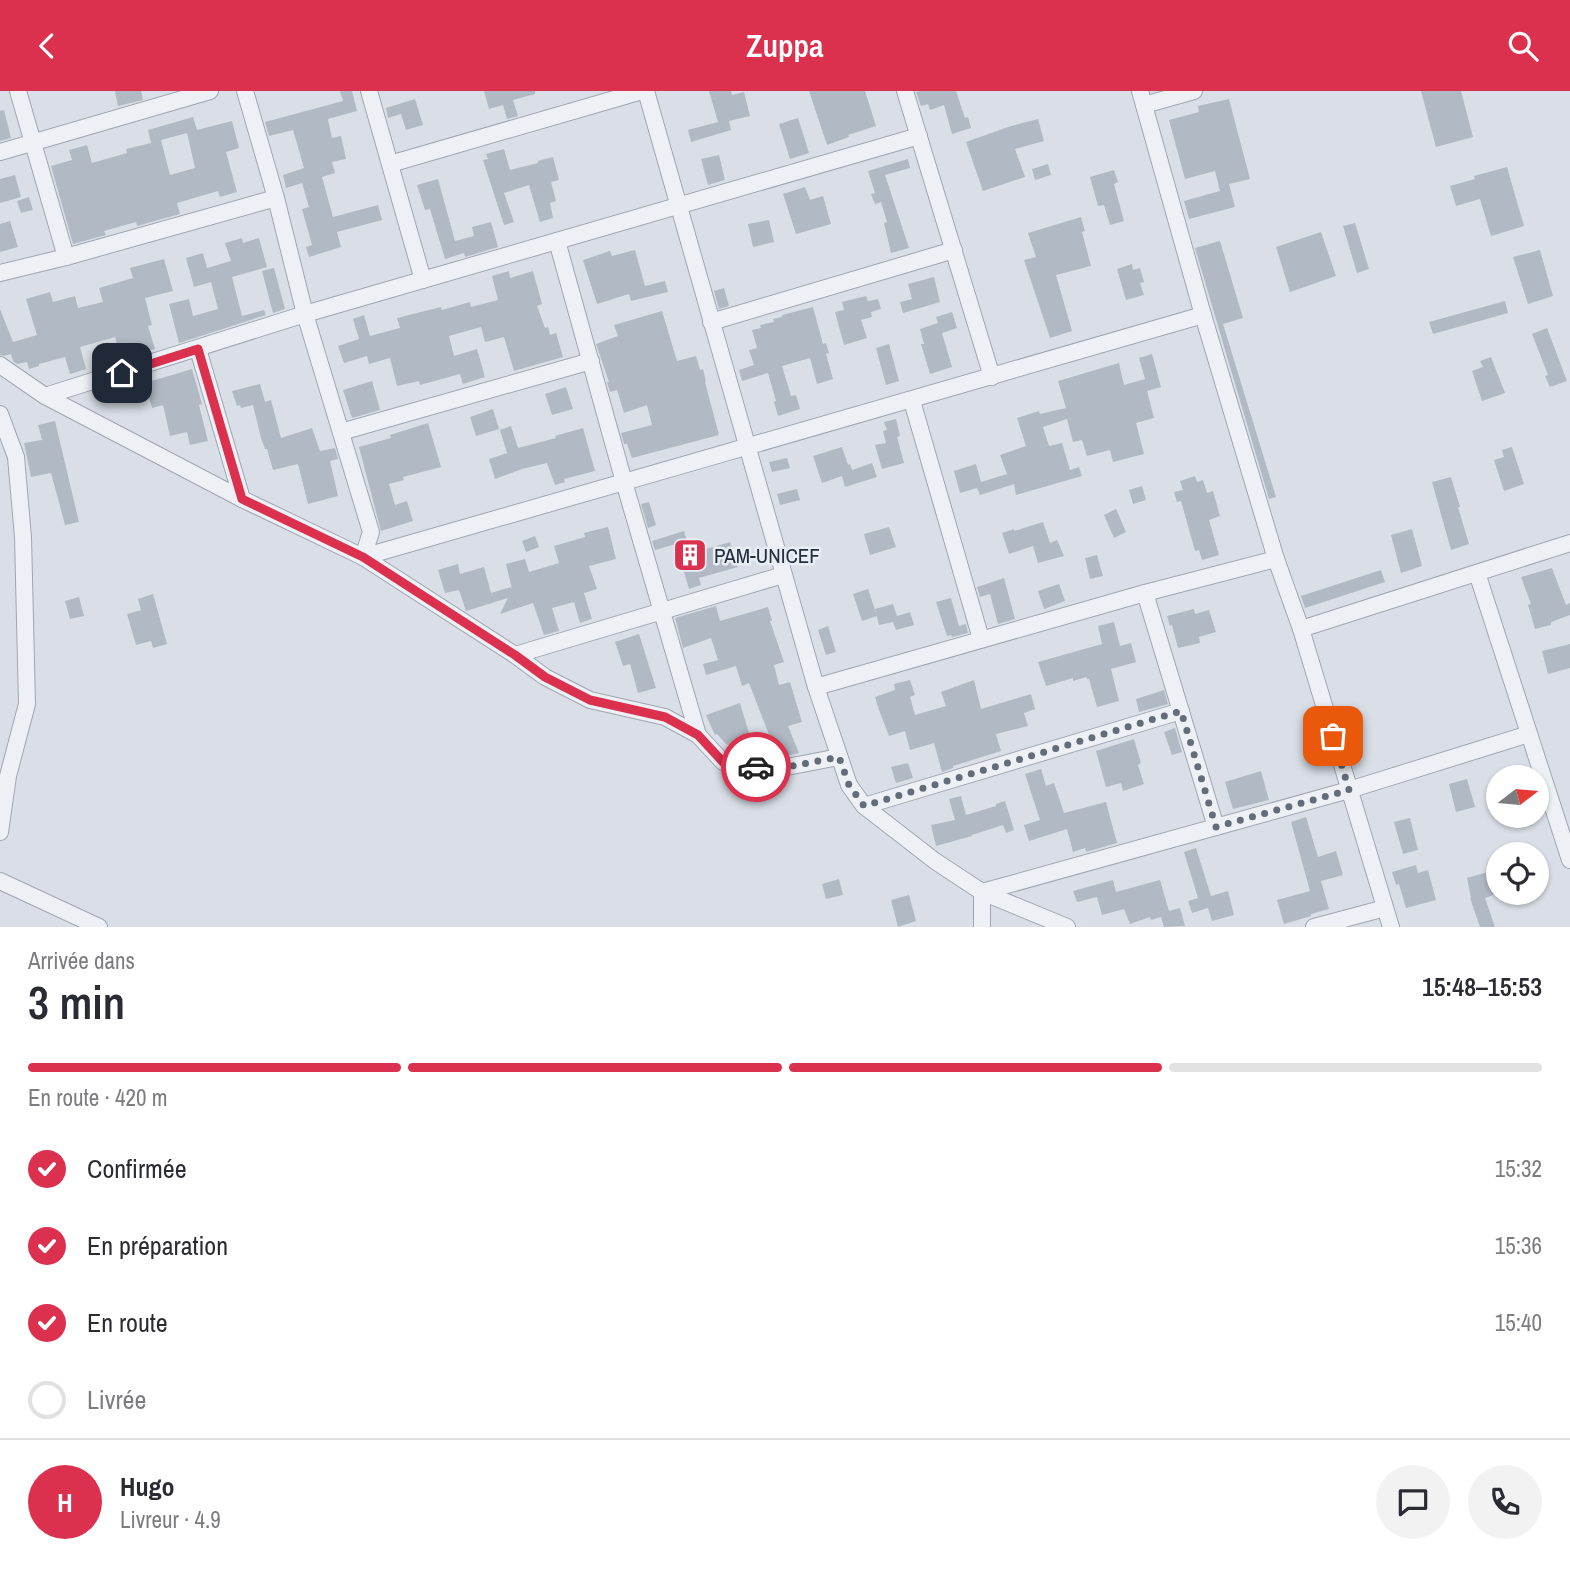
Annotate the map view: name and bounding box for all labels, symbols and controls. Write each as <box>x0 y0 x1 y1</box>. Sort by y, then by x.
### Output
text: Zuppa <box>746 24 824 67</box>
icon: back <box>28 27 66 65</box>
icon: search <box>1504 27 1542 65</box>
pin <box>92 343 152 403</box>
icon: home <box>103 354 141 392</box>
building icon: PAM-UNICEF <box>671 536 709 574</box>
place label: PAM-UNICEF <box>714 541 820 570</box>
pin <box>1303 706 1363 766</box>
icon: bag <box>1314 717 1352 755</box>
courier <box>721 732 791 802</box>
icon: car <box>737 748 775 786</box>
north arrow <box>1486 765 1549 828</box>
map controls <box>1486 765 1549 905</box>
button: locate <box>1486 842 1549 905</box>
text: Arrivée dans <box>28 945 135 976</box>
text: 15:48–15:53 <box>1422 969 1542 1004</box>
text: 3 min <box>28 971 125 1033</box>
text: En route · 420 m <box>28 1082 167 1113</box>
icon: check <box>28 1150 66 1188</box>
text: Confirmée <box>87 1151 187 1186</box>
text: 15:32 <box>1495 1153 1542 1184</box>
icon: check <box>28 1227 66 1265</box>
text: En préparation <box>87 1228 228 1263</box>
text: 15:36 <box>1495 1230 1542 1261</box>
icon: check <box>28 1304 66 1342</box>
text: En route <box>87 1305 168 1340</box>
text: 15:40 <box>1495 1307 1542 1338</box>
text: Livrée <box>87 1382 146 1417</box>
button: chat <box>1376 1465 1450 1539</box>
button: phone <box>1468 1465 1542 1539</box>
text: Hugo <box>120 1469 174 1504</box>
text: H <box>57 1485 73 1520</box>
text: Livreur · 4.9 <box>120 1504 221 1535</box>

